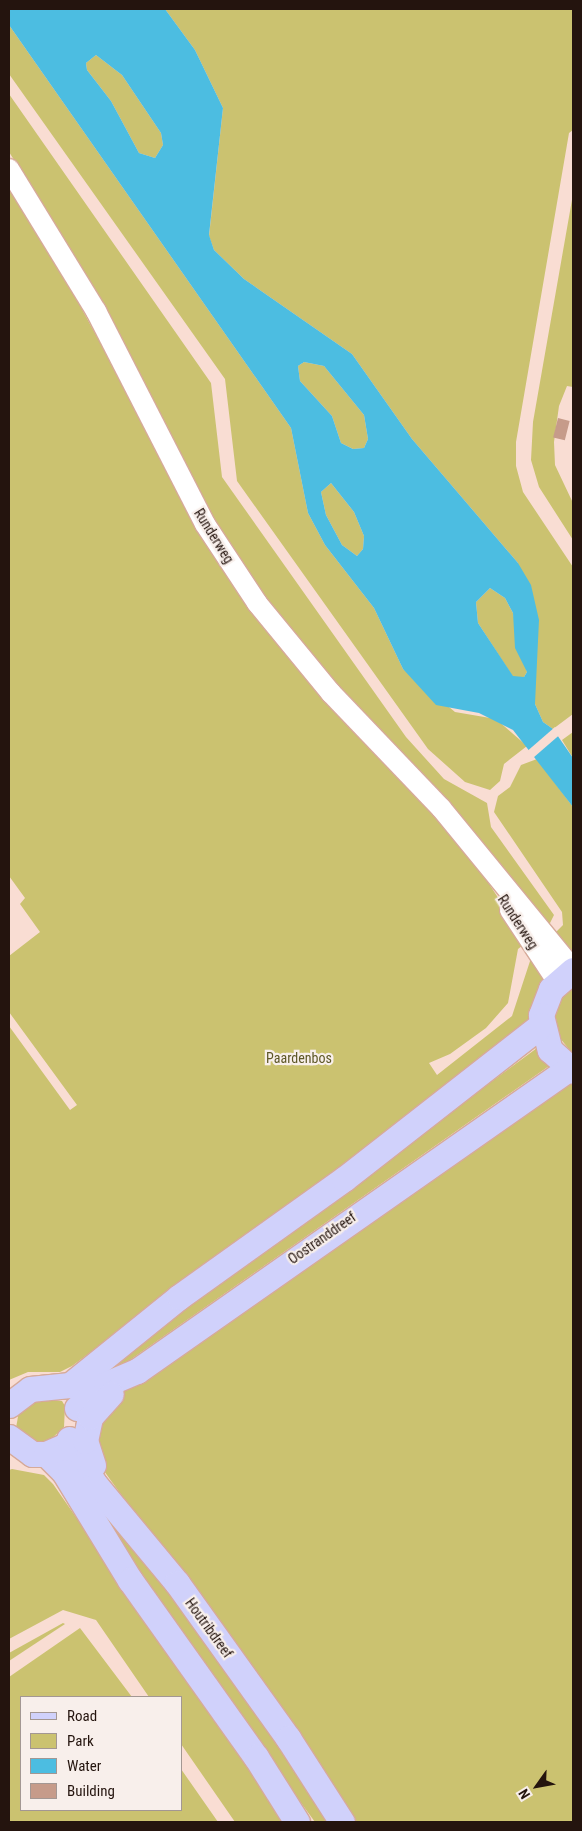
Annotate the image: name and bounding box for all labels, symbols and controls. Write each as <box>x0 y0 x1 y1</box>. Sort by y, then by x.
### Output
street label: Runderweg <box>191 505 237 567</box>
street label: Runderweg <box>494 892 542 952</box>
park label: Paardenbos <box>266 1050 332 1066</box>
street label: Oostranddreef <box>285 1208 359 1268</box>
street label: Houtribdreef <box>182 1595 236 1661</box>
legend <box>20 1696 182 1811</box>
text: Road <box>67 1707 97 1725</box>
text: Park <box>67 1732 94 1750</box>
text: Water <box>67 1757 101 1775</box>
north arrow <box>512 1761 562 1811</box>
text: Building <box>67 1782 115 1800</box>
text: N <box>515 1786 533 1802</box>

